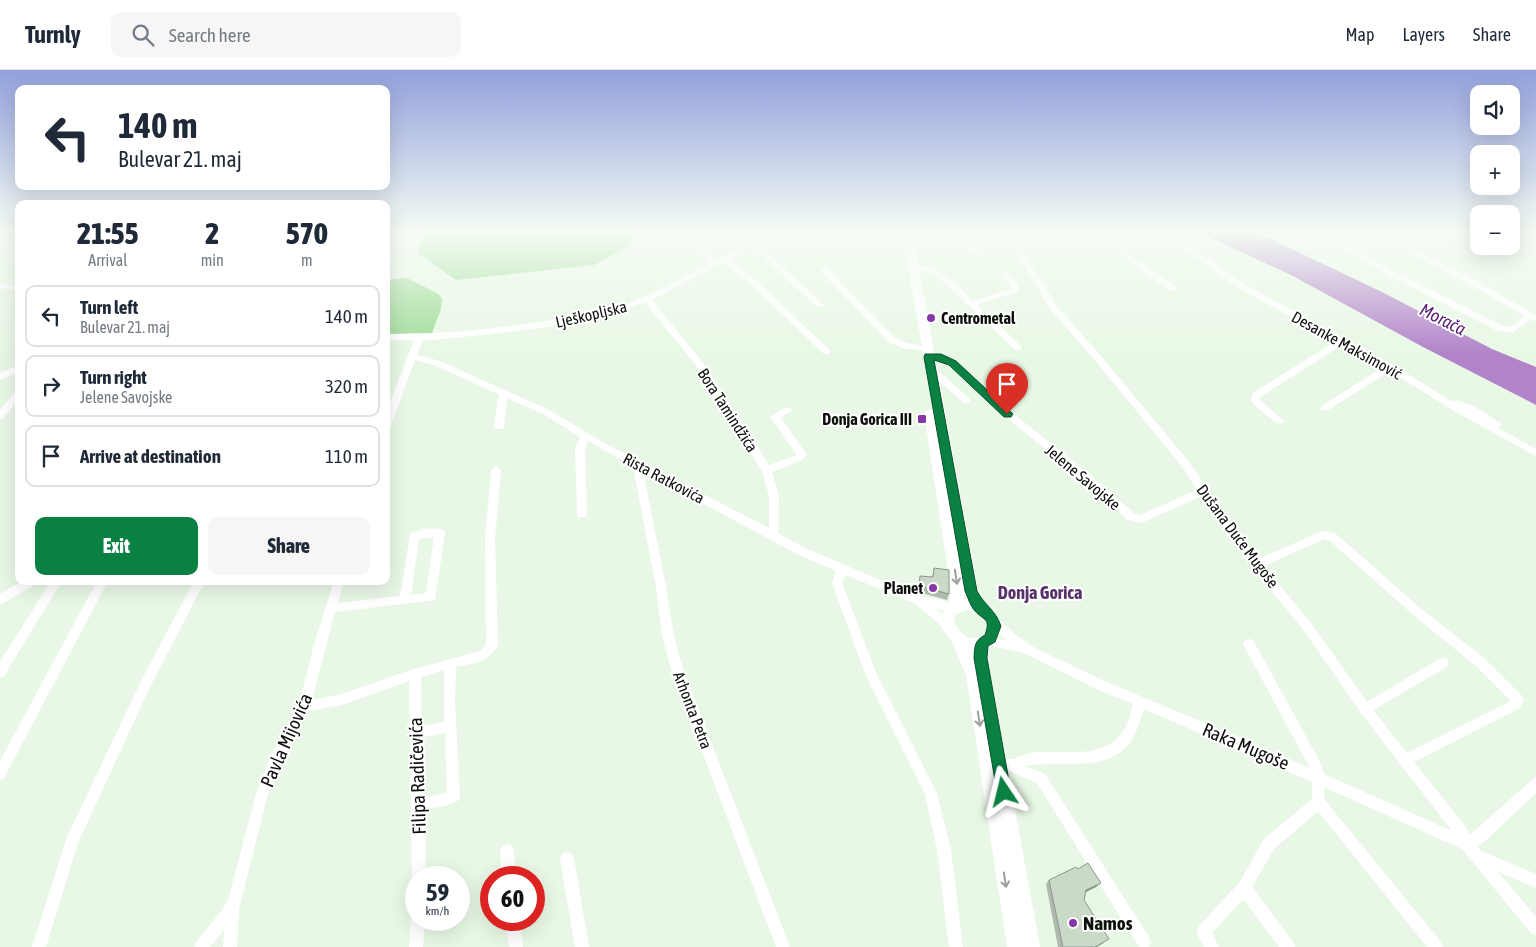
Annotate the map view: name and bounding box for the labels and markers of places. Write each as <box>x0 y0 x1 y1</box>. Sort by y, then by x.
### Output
place label: Centrometal <box>941 309 1016 327</box>
marker: Centrometal <box>925 312 937 324</box>
pin <box>986 363 1028 414</box>
place label: Donja Gorica III <box>822 410 912 428</box>
marker: Donja Gorica III <box>916 413 928 425</box>
place label: Planet <box>884 579 923 597</box>
marker: Planet <box>927 582 939 594</box>
place label: Namos <box>1083 912 1133 934</box>
marker: Namos <box>1067 917 1079 929</box>

